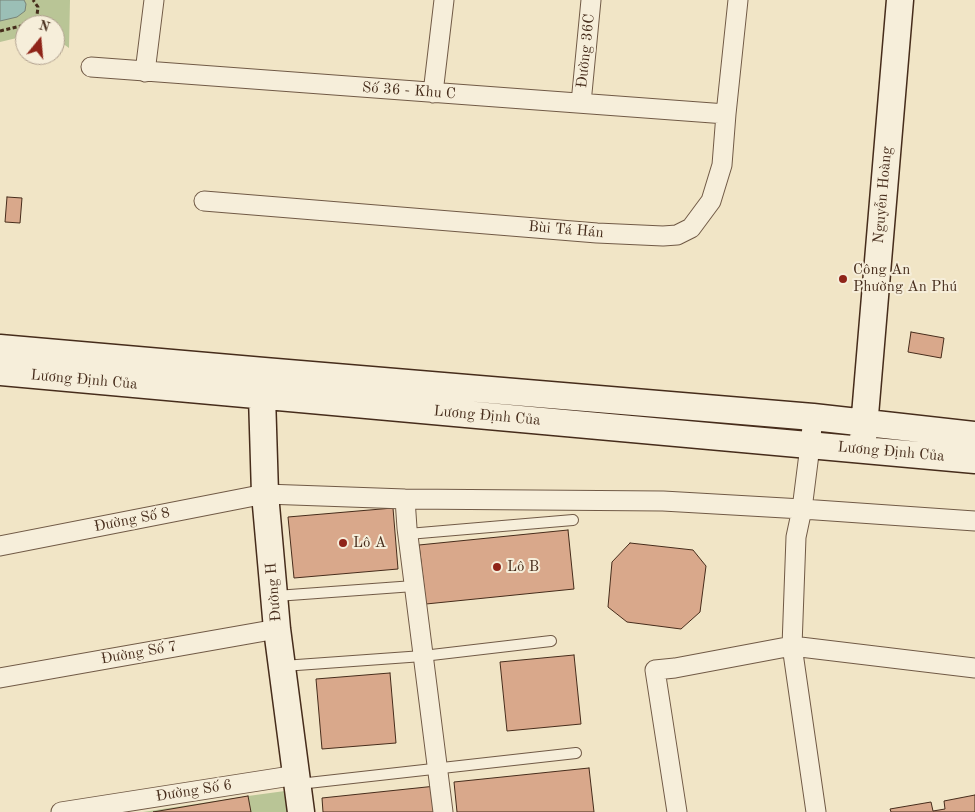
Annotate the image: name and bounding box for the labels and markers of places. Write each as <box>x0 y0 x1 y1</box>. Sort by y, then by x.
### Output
place label: Công An Phường An Phú <box>853 261 957 296</box>
marker: Công An Phường An Phú <box>837 273 849 285</box>
place label: Lô A <box>353 534 386 552</box>
marker: Lô A <box>337 537 349 549</box>
place label: Lô B <box>507 558 539 576</box>
marker: Lô B <box>491 561 503 573</box>

